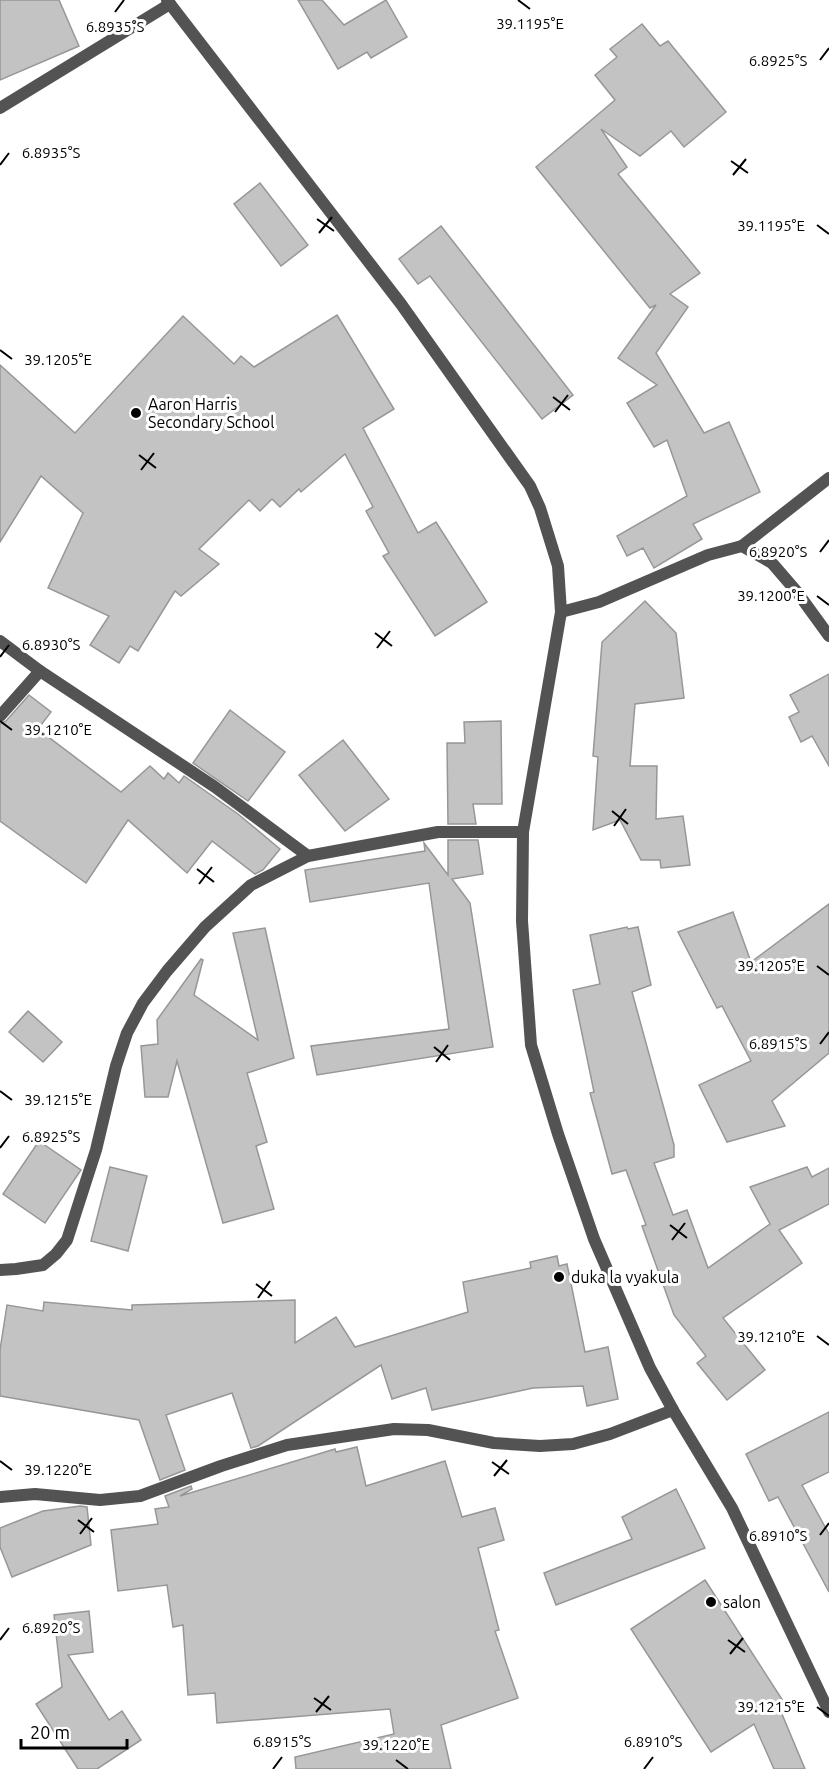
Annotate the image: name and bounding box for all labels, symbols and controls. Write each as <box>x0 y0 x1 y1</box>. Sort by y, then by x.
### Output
text: 39.1195°E <box>496 15 564 32</box>
text: 6.8935°S <box>86 18 144 35</box>
text: 6.8925°S <box>749 52 807 69</box>
text: 6.8935°S <box>22 144 80 161</box>
text: 39.1195°E <box>737 217 805 234</box>
text: 39.1205°E <box>24 351 92 368</box>
place label: Aaron Harris Secondary School <box>148 395 274 431</box>
marker: Aaron Harris Secondary School <box>129 406 143 420</box>
text: 6.8920°S <box>749 543 807 560</box>
text: 39.1200°E <box>737 587 805 604</box>
text: 6.8930°S <box>22 636 80 653</box>
text: 39.1210°E <box>24 721 92 738</box>
text: 39.1205°E <box>737 957 805 974</box>
text: 6.8915°S <box>749 1035 807 1052</box>
text: 39.1215°E <box>24 1091 92 1108</box>
text: 6.8925°S <box>22 1128 80 1145</box>
place label: duka la vyakula <box>571 1268 679 1286</box>
marker: duka la vyakula <box>552 1270 566 1284</box>
text: 39.1210°E <box>737 1328 805 1345</box>
text: 39.1220°E <box>24 1461 92 1478</box>
text: 6.8910°S <box>749 1527 807 1544</box>
place label: salon <box>723 1593 761 1611</box>
marker: salon <box>704 1595 718 1609</box>
text: 6.8920°S <box>22 1619 80 1636</box>
text: 39.1215°E <box>737 1698 805 1715</box>
scale bar <box>21 1712 128 1750</box>
text: 20 m <box>30 1722 70 1742</box>
text: 6.8915°S <box>253 1733 311 1750</box>
text: 6.8910°S <box>624 1733 682 1750</box>
text: 39.1220°E <box>362 1736 430 1753</box>

